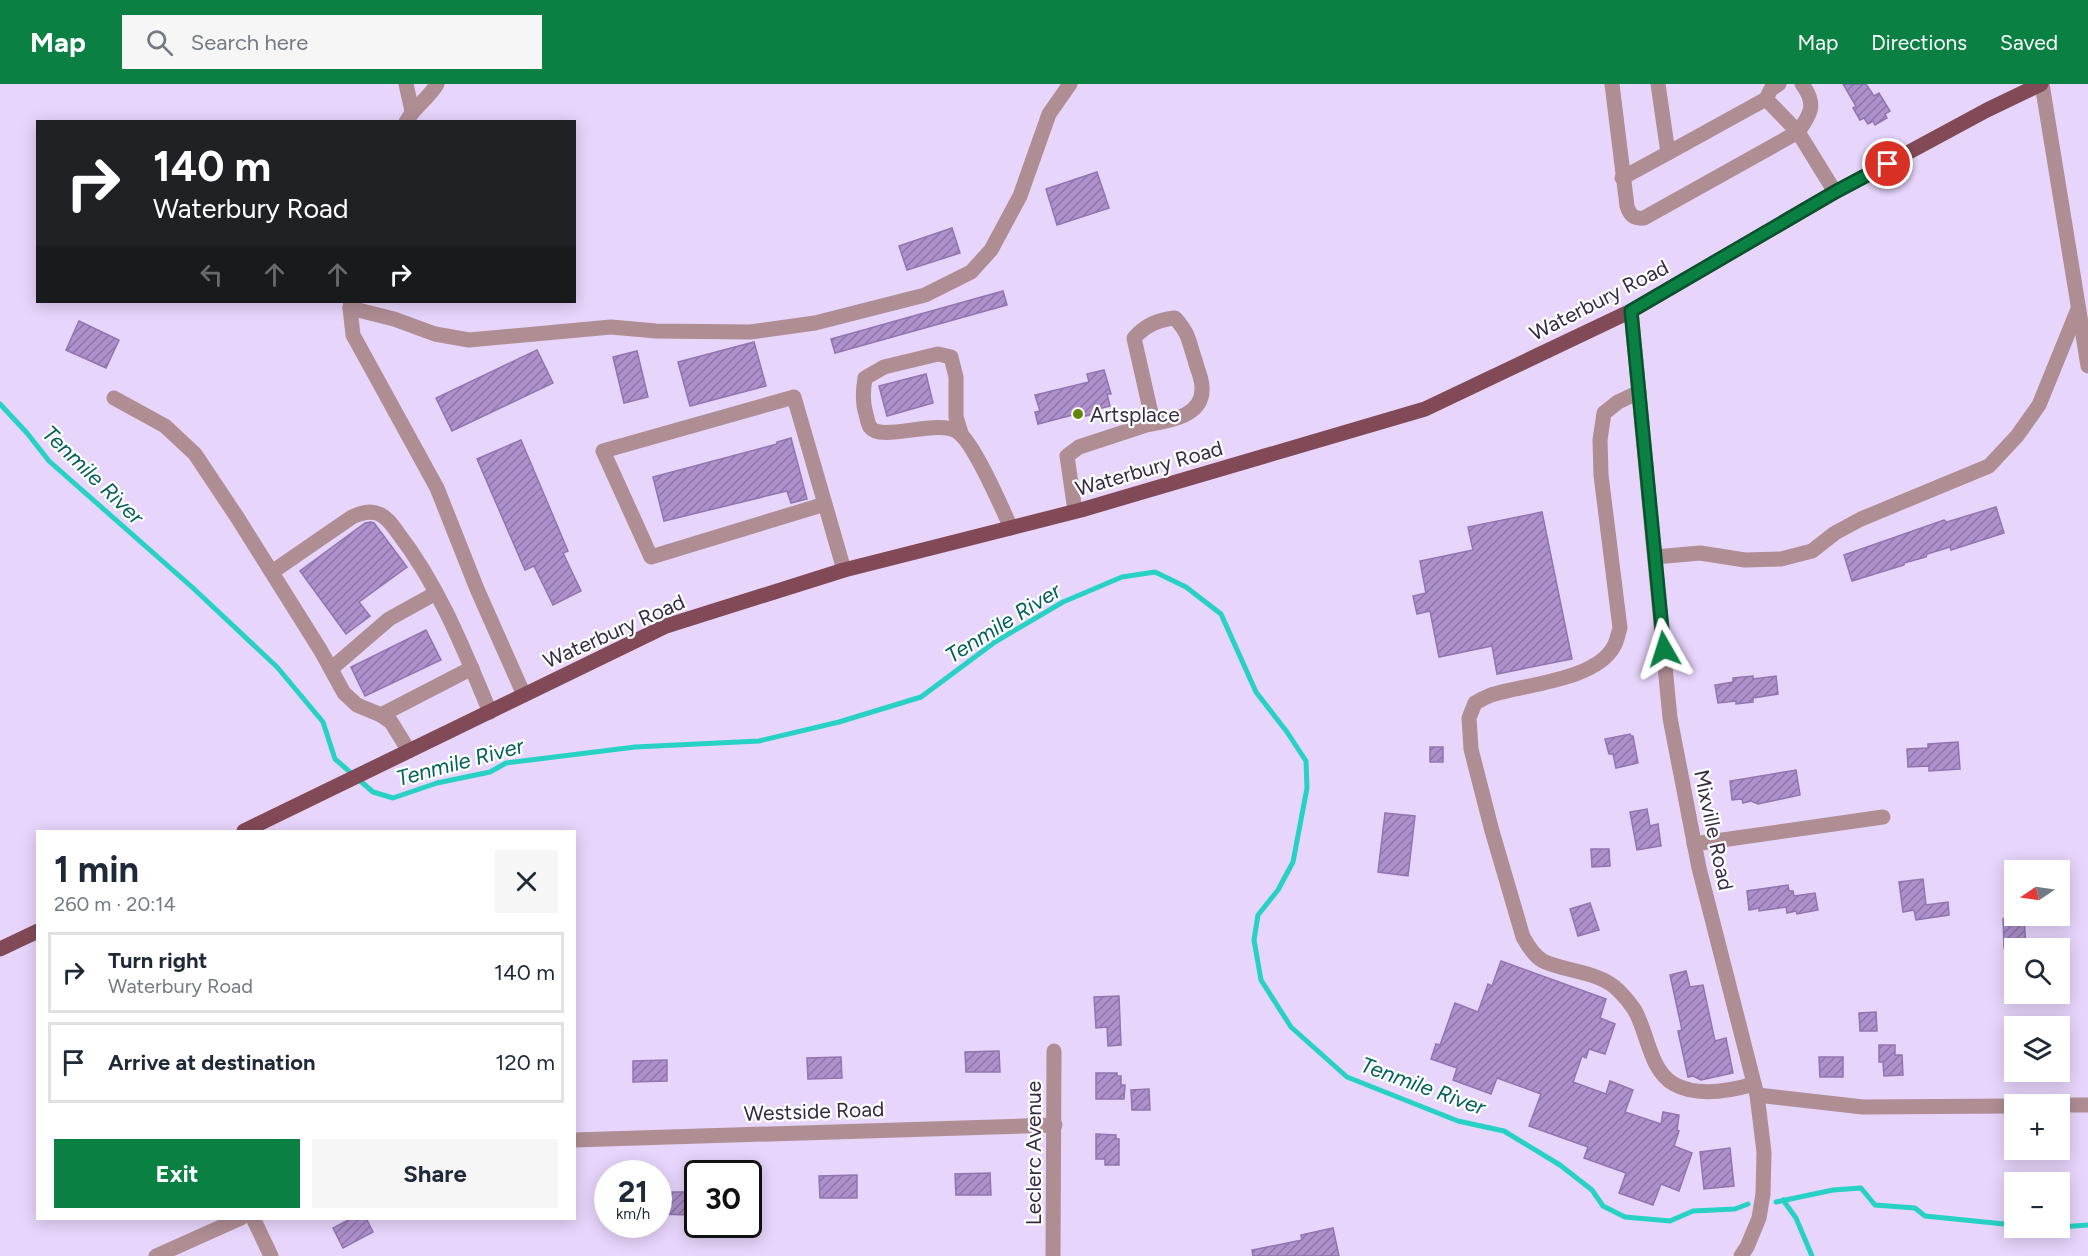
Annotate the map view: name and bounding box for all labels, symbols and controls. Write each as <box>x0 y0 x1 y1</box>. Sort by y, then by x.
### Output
search box <box>122 15 542 69</box>
text: Map <box>30 25 86 59</box>
icon: search <box>143 26 176 59</box>
text: Search here <box>191 29 308 56</box>
text: Map <box>1797 30 1838 55</box>
text: Directions <box>1871 30 1967 55</box>
text: Saved <box>2000 30 2058 55</box>
pin <box>1862 138 1913 189</box>
text: 140 m <box>153 141 271 192</box>
icon: right <box>54 144 132 222</box>
icon: arrive <box>1871 147 1904 180</box>
text: Waterbury Road <box>153 192 349 225</box>
street label: Waterbury Road <box>1526 254 1672 346</box>
icon: left <box>195 258 228 291</box>
icon: ahead <box>258 258 291 291</box>
icon: ahead <box>321 258 354 291</box>
icon: right <box>384 258 417 291</box>
place label: Artsplace <box>1090 402 1180 427</box>
marker: Artsplace <box>1071 407 1085 421</box>
water label: Tenmile River <box>37 420 151 531</box>
street label: Waterbury Road <box>1072 435 1226 501</box>
water label: Tenmile River <box>940 576 1067 669</box>
street label: Waterbury Road <box>539 589 689 673</box>
position arrow <box>1632 617 1696 681</box>
water label: Tenmile River <box>393 732 528 792</box>
street label: Mixville Road <box>1689 767 1739 893</box>
text: 1 min <box>54 848 139 891</box>
button: close <box>495 850 558 913</box>
north arrow <box>2004 860 2070 926</box>
map controls <box>2004 860 2070 1238</box>
text: 260 m · 20:14 <box>54 892 176 916</box>
button: search <box>2004 938 2070 1004</box>
text: Turn right <box>108 947 207 974</box>
icon: right <box>57 956 90 989</box>
text: 140 m <box>494 959 555 986</box>
text: Waterbury Road <box>108 974 253 998</box>
button: layers <box>2004 1016 2070 1082</box>
icon: arrive <box>57 1046 90 1079</box>
text: Arrive at destination <box>108 1049 316 1076</box>
text: 120 m <box>495 1049 555 1076</box>
water label: Tenmile River <box>1357 1051 1491 1122</box>
street label: Leclerc Avenue <box>1021 1081 1046 1225</box>
button: + <box>2004 1094 2070 1160</box>
street label: Westside Road <box>743 1096 885 1126</box>
button: Exit <box>54 1139 300 1208</box>
button: Share <box>312 1139 558 1208</box>
speed limit sign: 30 <box>684 1160 762 1238</box>
button: − <box>2004 1172 2070 1238</box>
text: 21 <box>618 1173 648 1210</box>
text: km/h <box>616 1205 650 1223</box>

